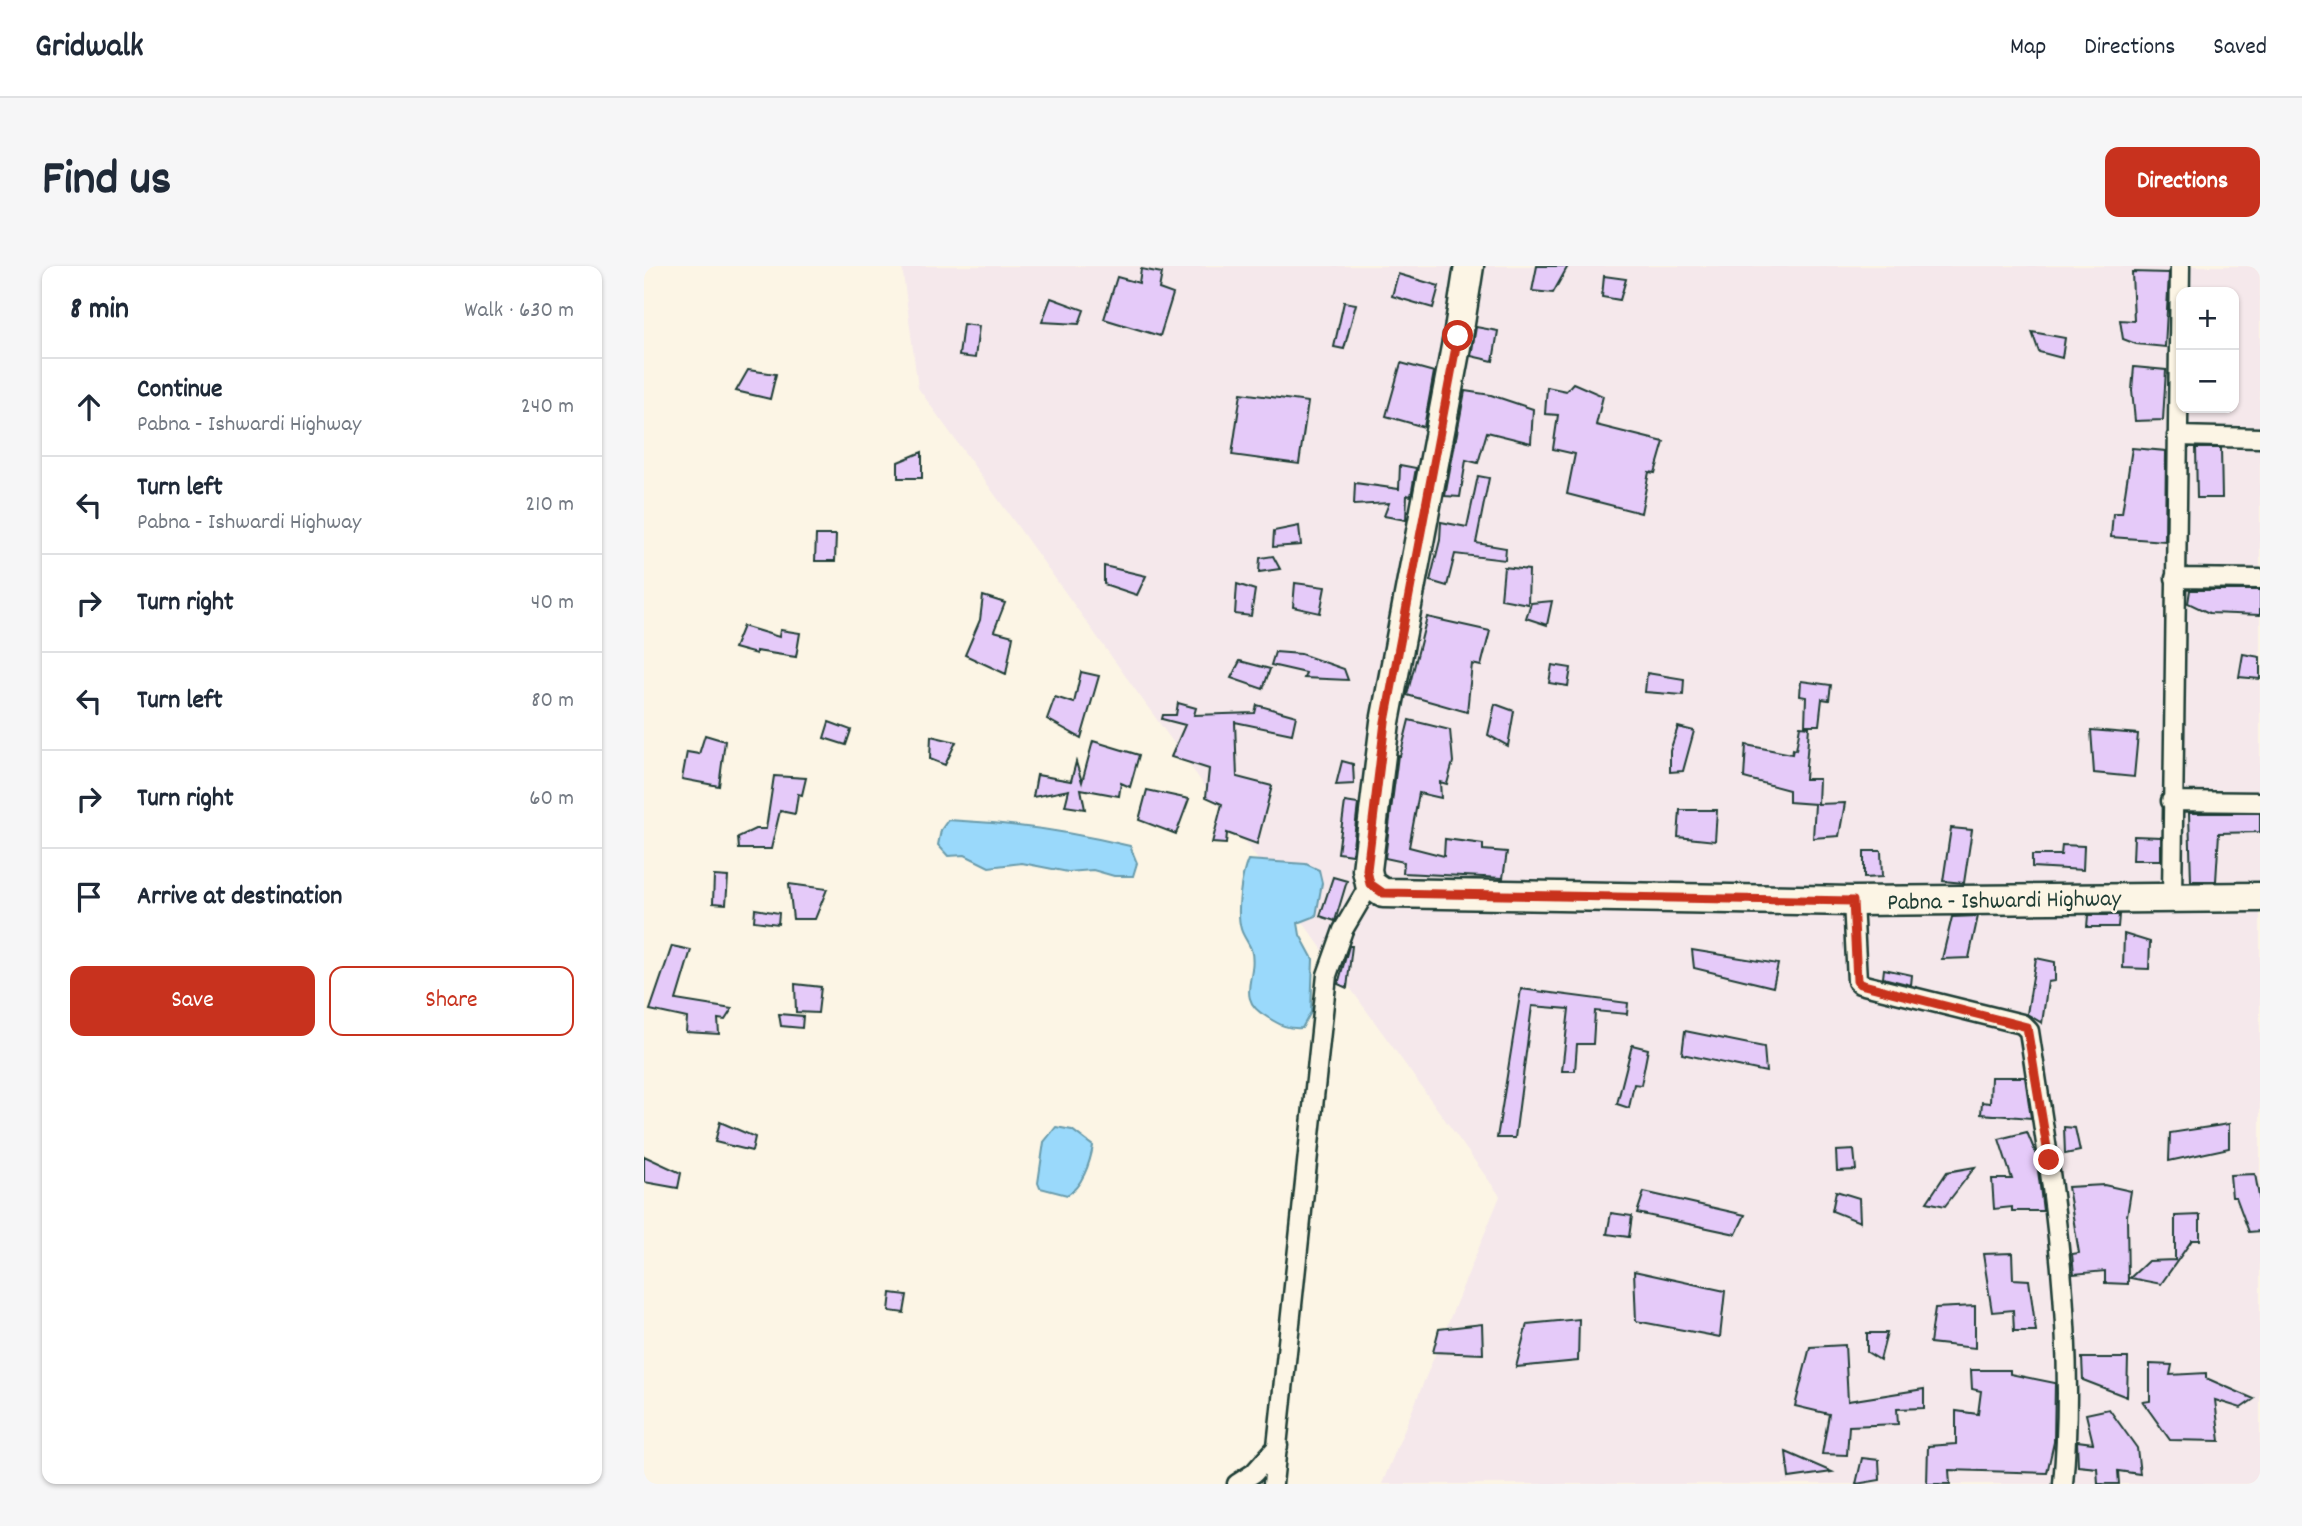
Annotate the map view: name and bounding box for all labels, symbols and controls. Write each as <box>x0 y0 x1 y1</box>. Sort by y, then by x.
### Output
text: Gridwalk <box>35 25 144 72</box>
text: Map <box>2010 31 2046 65</box>
text: Directions <box>2084 31 2175 65</box>
text: Saved <box>2213 31 2267 65</box>
text: Find us <box>42 147 171 217</box>
button: Directions <box>2105 147 2260 217</box>
map controls <box>2176 287 2239 413</box>
button: + <box>2176 287 2239 350</box>
text: 8 min <box>70 290 129 333</box>
text: Walk · 630 m <box>464 295 574 328</box>
route start <box>1442 320 1473 351</box>
button: − <box>2176 350 2239 413</box>
text: Continue <box>137 372 222 409</box>
icon: ahead <box>70 388 108 426</box>
text: 240 m <box>521 391 574 424</box>
text: Pabna - Ishwardi Highway <box>137 409 361 442</box>
text: Turn left <box>137 470 223 507</box>
icon: left <box>70 486 108 524</box>
text: 210 m <box>525 489 574 522</box>
text: Pabna - Ishwardi Highway <box>137 507 361 540</box>
icon: right <box>70 584 108 622</box>
text: Turn right <box>137 585 234 622</box>
text: 40 m <box>531 587 574 620</box>
icon: left <box>70 682 108 720</box>
text: Turn left <box>137 683 223 720</box>
text: 80 m <box>531 685 574 718</box>
icon: right <box>70 780 108 818</box>
text: Turn right <box>137 781 234 818</box>
text: 60 m <box>529 783 574 816</box>
icon: arrive <box>70 878 108 916</box>
text: Arrive at destination <box>137 879 342 916</box>
street label: Pabna - Ishwardi Highway <box>1887 883 2123 921</box>
button: Save <box>70 966 315 1036</box>
button: Share <box>329 966 574 1036</box>
route end <box>2033 1144 2064 1175</box>

